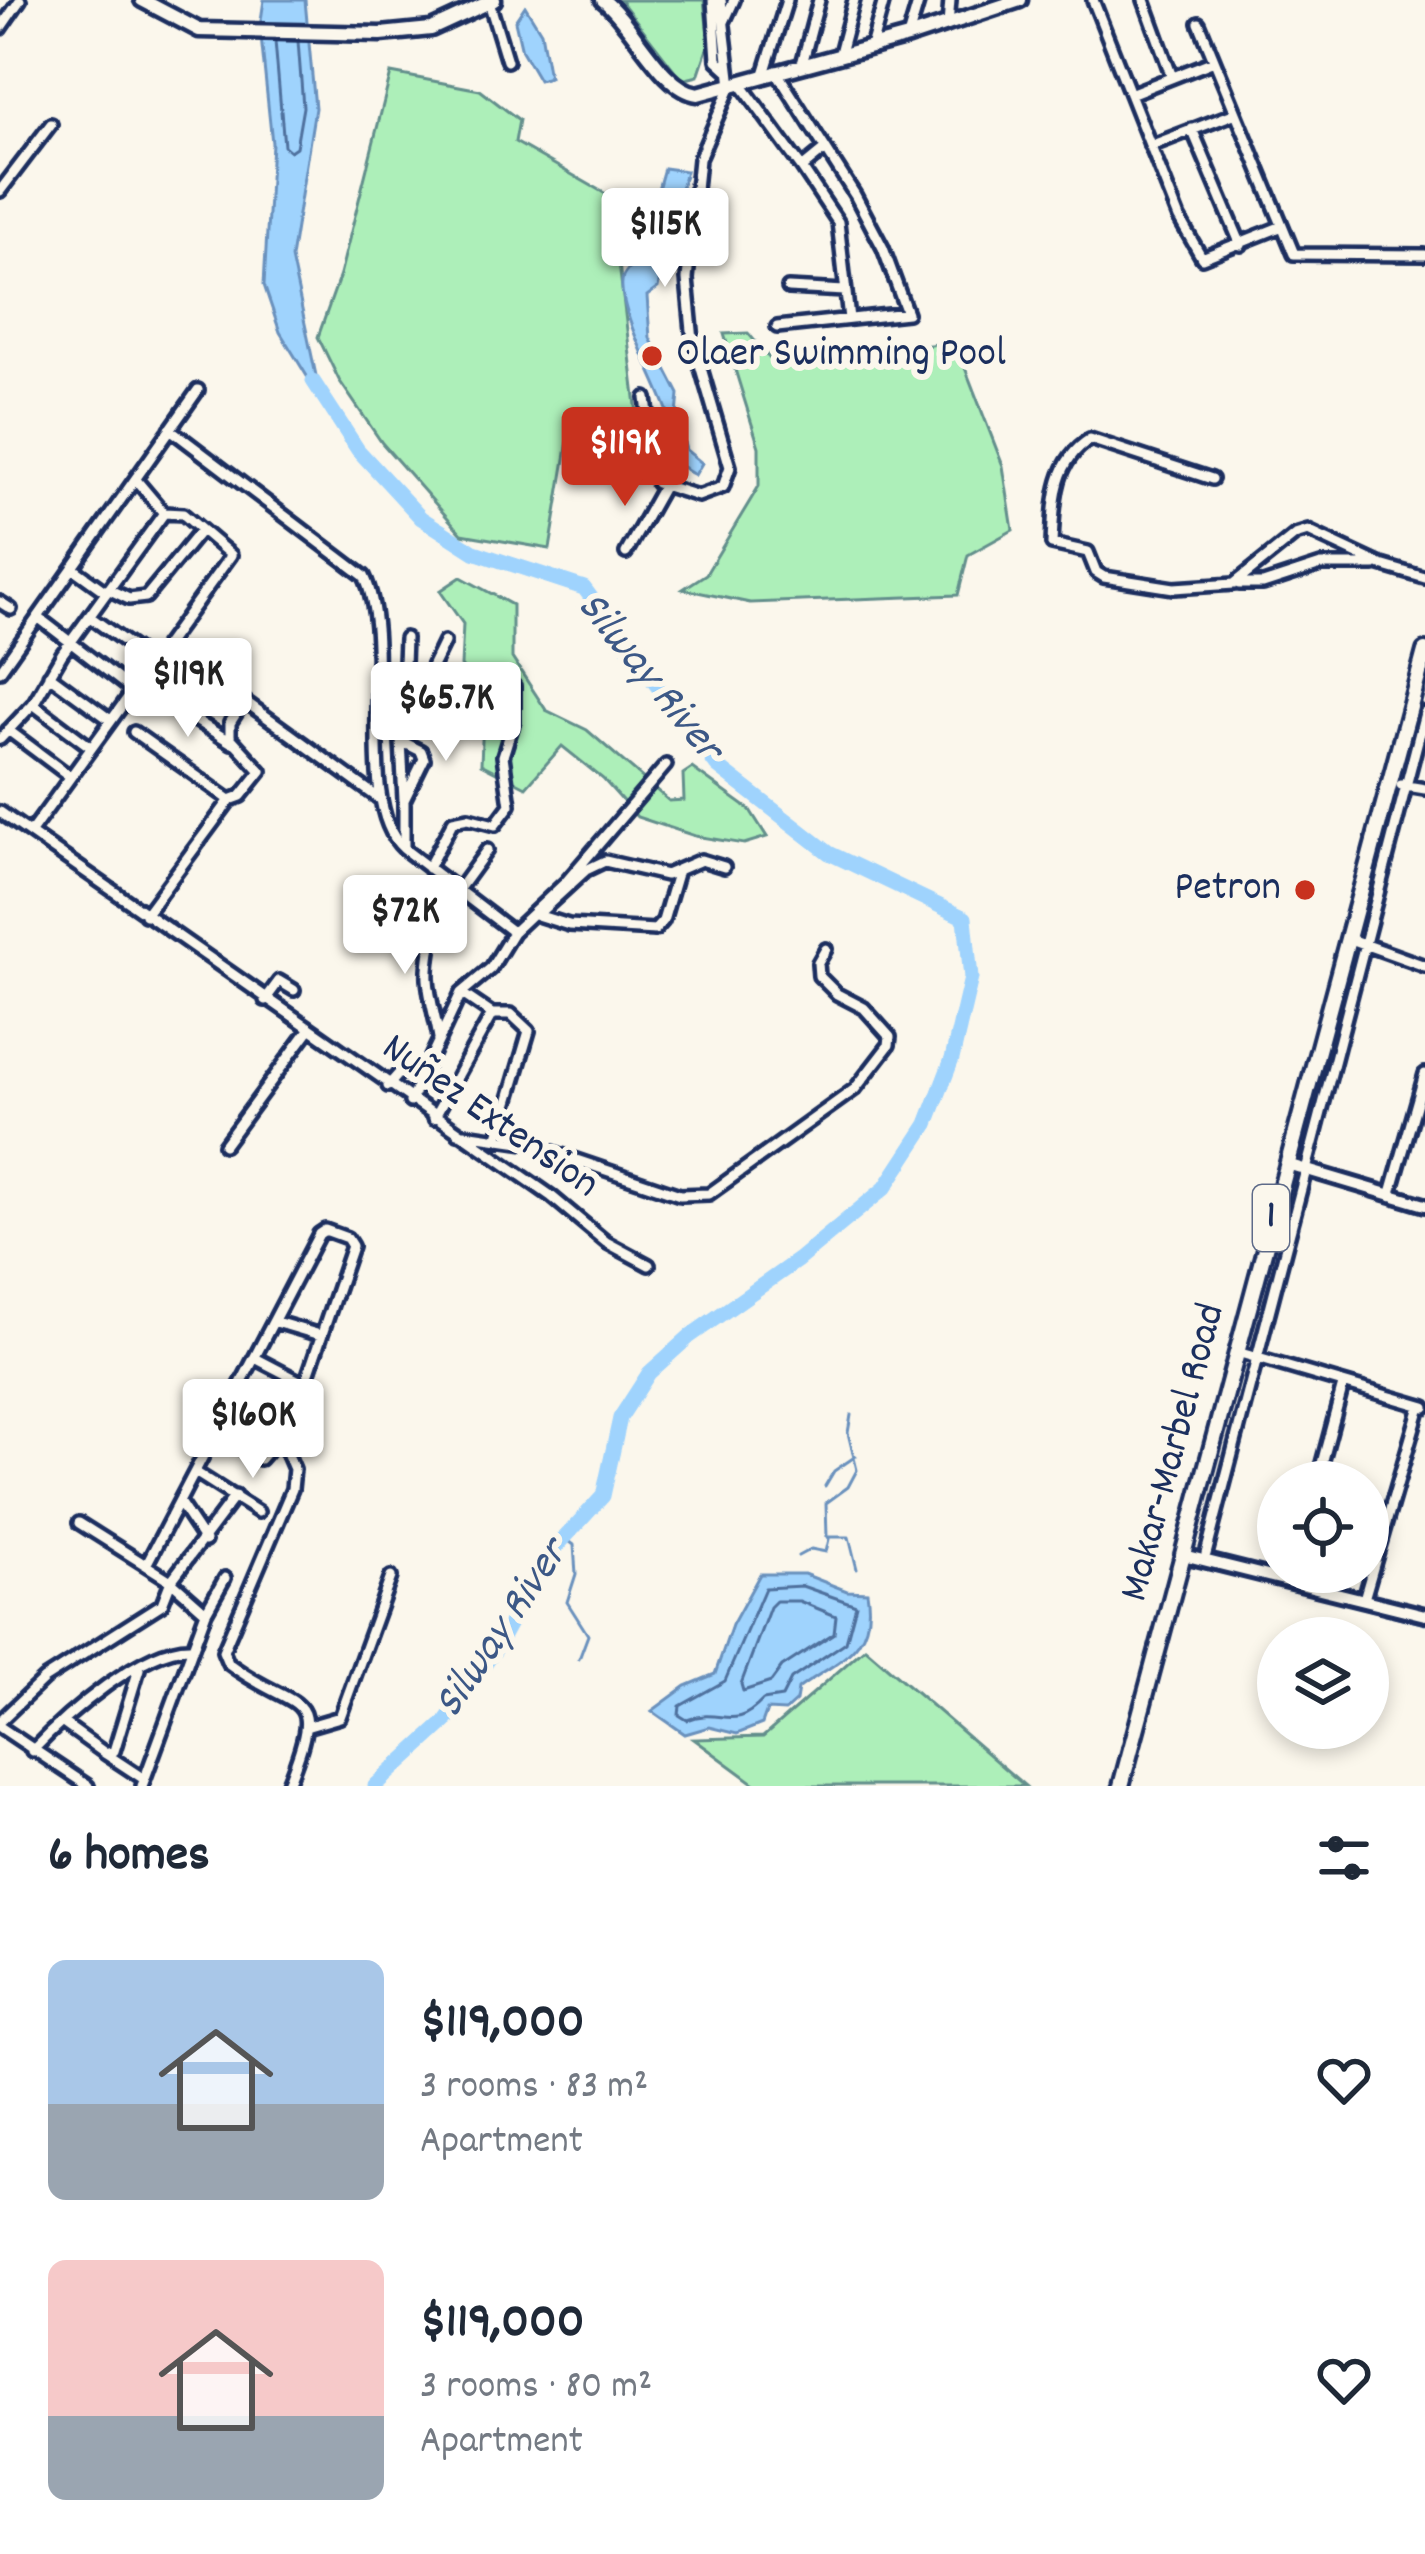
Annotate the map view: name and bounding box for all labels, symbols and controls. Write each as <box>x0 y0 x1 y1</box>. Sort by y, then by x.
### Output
pin: $115K <box>581 188 749 290</box>
text: $115K <box>629 199 701 254</box>
place label: Olaer Swimming Pool <box>676 326 1006 386</box>
marker: Olaer Swimming Pool <box>639 343 665 369</box>
pin: $119K <box>541 407 709 509</box>
text: $119K <box>589 418 661 473</box>
water label: Silway River <box>559 579 739 780</box>
pin: $119K <box>104 638 272 740</box>
text: $119K <box>152 649 224 704</box>
pin: $65.7K <box>348 662 544 764</box>
text: $65.7K <box>398 673 494 728</box>
place label: Petron <box>1174 860 1281 920</box>
pin: $72K <box>334 875 476 977</box>
marker: Petron <box>1292 877 1318 903</box>
text: $72K <box>370 886 440 941</box>
street label: Nuñez Extension <box>368 1021 610 1215</box>
road number: 1 <box>1253 1185 1289 1251</box>
street label: Makar-Marbel Road <box>1106 1298 1244 1608</box>
pin: $160K <box>169 1379 337 1481</box>
text: $160K <box>210 1390 296 1445</box>
map controls <box>1257 1461 1389 1749</box>
button: locate <box>1257 1461 1389 1593</box>
water label: Silway River <box>420 1524 589 1732</box>
button: layers <box>1257 1617 1389 1749</box>
text: 6 homes <box>48 1822 210 1894</box>
icon: filters <box>1311 1825 1377 1891</box>
text: $119,000 <box>420 1989 585 2061</box>
icon: home <box>144 2008 288 2152</box>
icon: heart <box>1311 2047 1377 2113</box>
text: 3 rooms · 83 m² <box>420 2061 648 2116</box>
text: Apartment <box>420 2116 583 2171</box>
text: $119,000 <box>420 2289 585 2361</box>
icon: home <box>144 2308 288 2452</box>
icon: heart <box>1311 2347 1377 2413</box>
text: 3 rooms · 80 m² <box>420 2361 652 2416</box>
text: Apartment <box>420 2416 583 2471</box>

